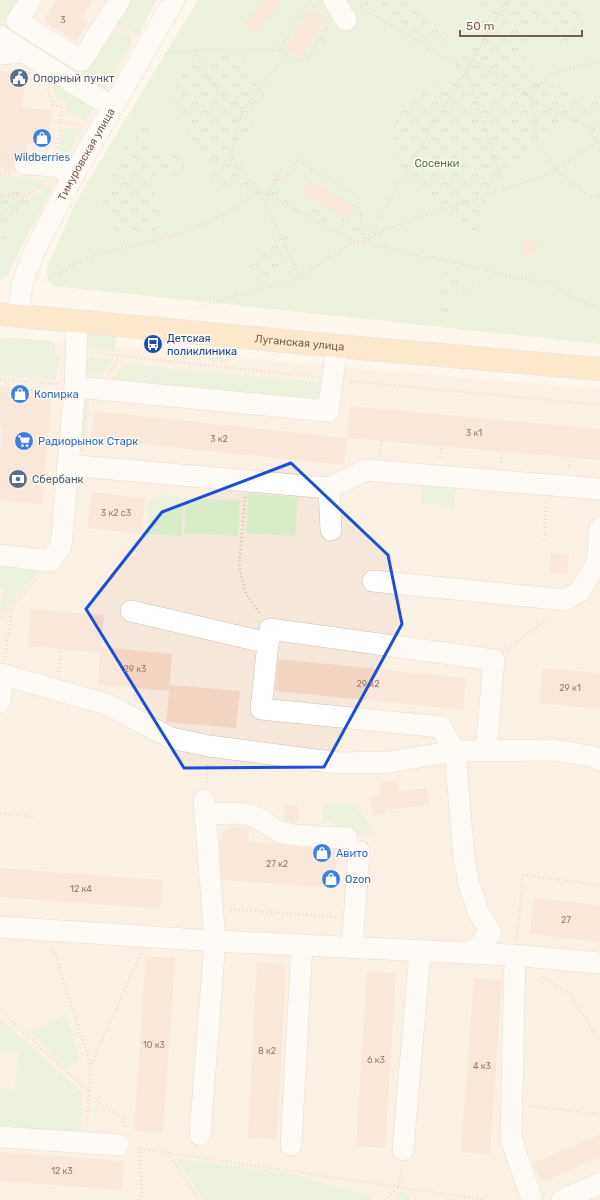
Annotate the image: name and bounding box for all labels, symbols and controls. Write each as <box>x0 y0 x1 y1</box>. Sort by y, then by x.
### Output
scale bar <box>460 12 582 38</box>
house number: 3 <box>60 15 66 25</box>
text: 50 m <box>466 19 494 33</box>
public building icon: Опорный пункт <box>8 67 30 89</box>
place label: Опорный пункт <box>33 72 115 85</box>
street label: Тимуровская улица <box>55 106 117 203</box>
shop icon: Wildberries <box>31 127 53 149</box>
place label: Wildberries <box>14 151 70 164</box>
park label: Сосенки <box>414 157 460 170</box>
place label: Детская поликлиника <box>167 332 237 358</box>
street label: Луганская улица <box>254 332 345 353</box>
bus stop icon: Детская поликлиника <box>142 333 164 355</box>
shop icon: Копирка <box>9 383 31 405</box>
place label: Копирка <box>34 388 79 401</box>
house number: 3 к1 <box>466 428 482 438</box>
supermarket icon: Радиорынок Старк <box>13 430 35 452</box>
house number: 3 к2 <box>210 434 228 444</box>
place label: Радиорынок Старк <box>38 435 138 448</box>
bank icon: Сбербанк <box>7 468 29 490</box>
place label: Сбербанк <box>32 473 84 486</box>
house number: 3 к2 с3 <box>101 508 131 518</box>
house number: 29 к3 <box>123 664 147 674</box>
house number: 29 к2 <box>357 679 379 689</box>
house number: 29 к1 <box>559 683 581 693</box>
shop icon: Авито <box>311 842 333 864</box>
place label: Авито <box>336 847 368 860</box>
house number: 27 к2 <box>266 859 288 869</box>
shop icon: Ozon <box>320 868 342 890</box>
place label: Ozon <box>345 873 371 886</box>
house number: 12 к4 <box>70 884 92 894</box>
house number: 27 <box>561 915 571 925</box>
house number: 10 к3 <box>143 1040 165 1050</box>
house number: 8 к2 <box>258 1046 276 1056</box>
house number: 6 к3 <box>367 1055 385 1065</box>
house number: 4 к3 <box>473 1061 491 1071</box>
house number: 12 к3 <box>51 1166 73 1176</box>

